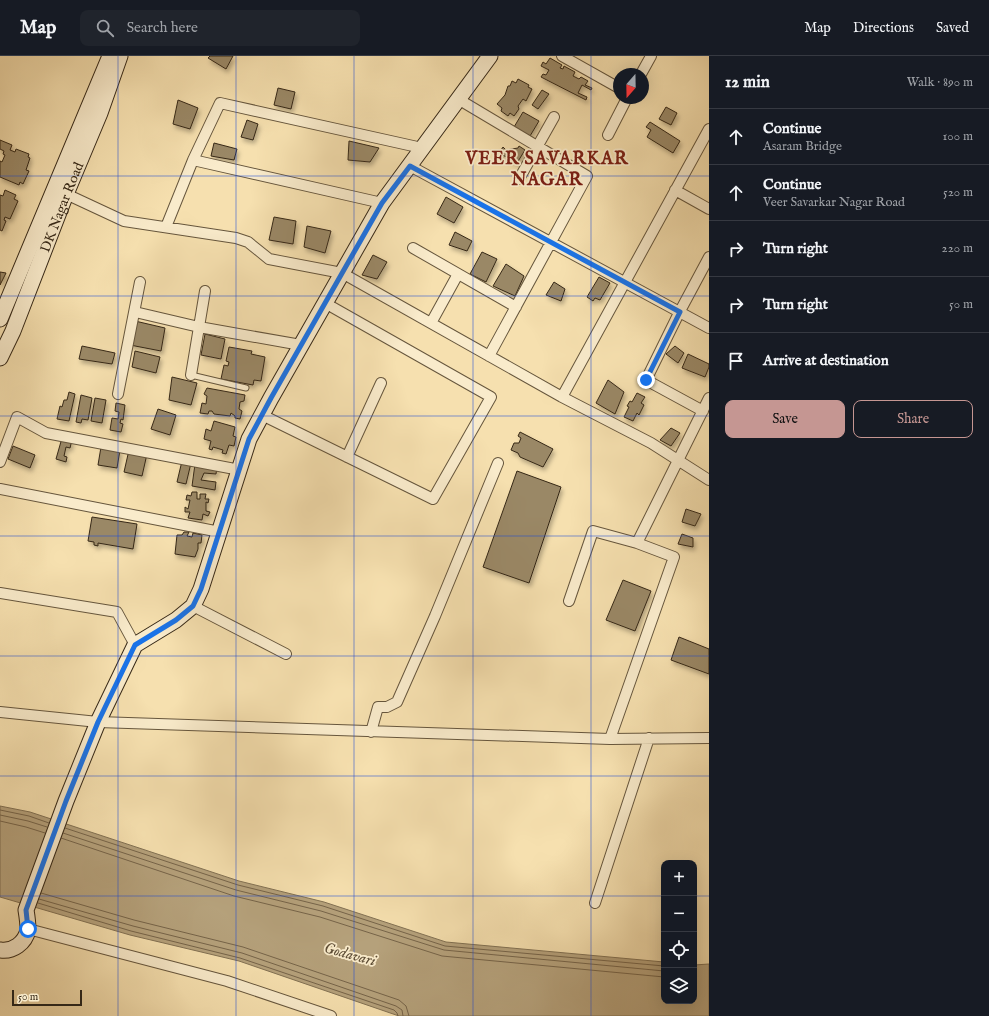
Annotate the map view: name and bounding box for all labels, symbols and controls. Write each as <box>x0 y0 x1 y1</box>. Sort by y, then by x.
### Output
search box <box>80 10 360 46</box>
text: Map <box>20 16 56 40</box>
icon: search <box>94 17 116 39</box>
text: Search here <box>126 18 198 37</box>
text: Map <box>804 19 831 37</box>
text: Directions <box>853 19 914 37</box>
text: Saved <box>936 19 969 37</box>
north arrow <box>613 68 649 104</box>
text: 12 min <box>725 72 770 93</box>
text: Walk · 890 m <box>907 74 973 91</box>
text: Continue <box>763 119 821 138</box>
icon: ahead <box>725 126 747 148</box>
text: 100 m <box>943 128 973 145</box>
text: Asaram Bridge <box>763 138 842 155</box>
district label: VEER SAVARKAR NAGAR <box>464 148 629 192</box>
street label: DK Nagar Road <box>36 159 89 255</box>
text: Continue <box>763 175 821 194</box>
icon: ahead <box>725 182 747 204</box>
text: 520 m <box>943 184 973 201</box>
text: Veer Savarkar Nagar Road <box>763 194 905 211</box>
icon: right <box>725 238 747 260</box>
text: Turn right <box>763 239 828 258</box>
text: 220 m <box>942 240 973 257</box>
icon: right <box>725 294 747 316</box>
text: Turn right <box>763 295 828 314</box>
text: 50 m <box>949 296 973 313</box>
icon: arrive <box>725 350 747 372</box>
text: Arrive at destination <box>763 351 889 370</box>
route end <box>637 371 655 389</box>
button: Save <box>725 400 845 438</box>
button: Share <box>853 400 973 438</box>
map controls <box>661 860 697 1004</box>
button: + <box>661 860 697 896</box>
button: − <box>661 896 697 932</box>
route start <box>19 920 37 938</box>
button: locate <box>661 932 697 968</box>
water label: Godavari <box>322 939 379 971</box>
button: layers <box>661 968 697 1004</box>
scale bar <box>12 988 82 1007</box>
text: 50 m <box>18 990 38 1004</box>

